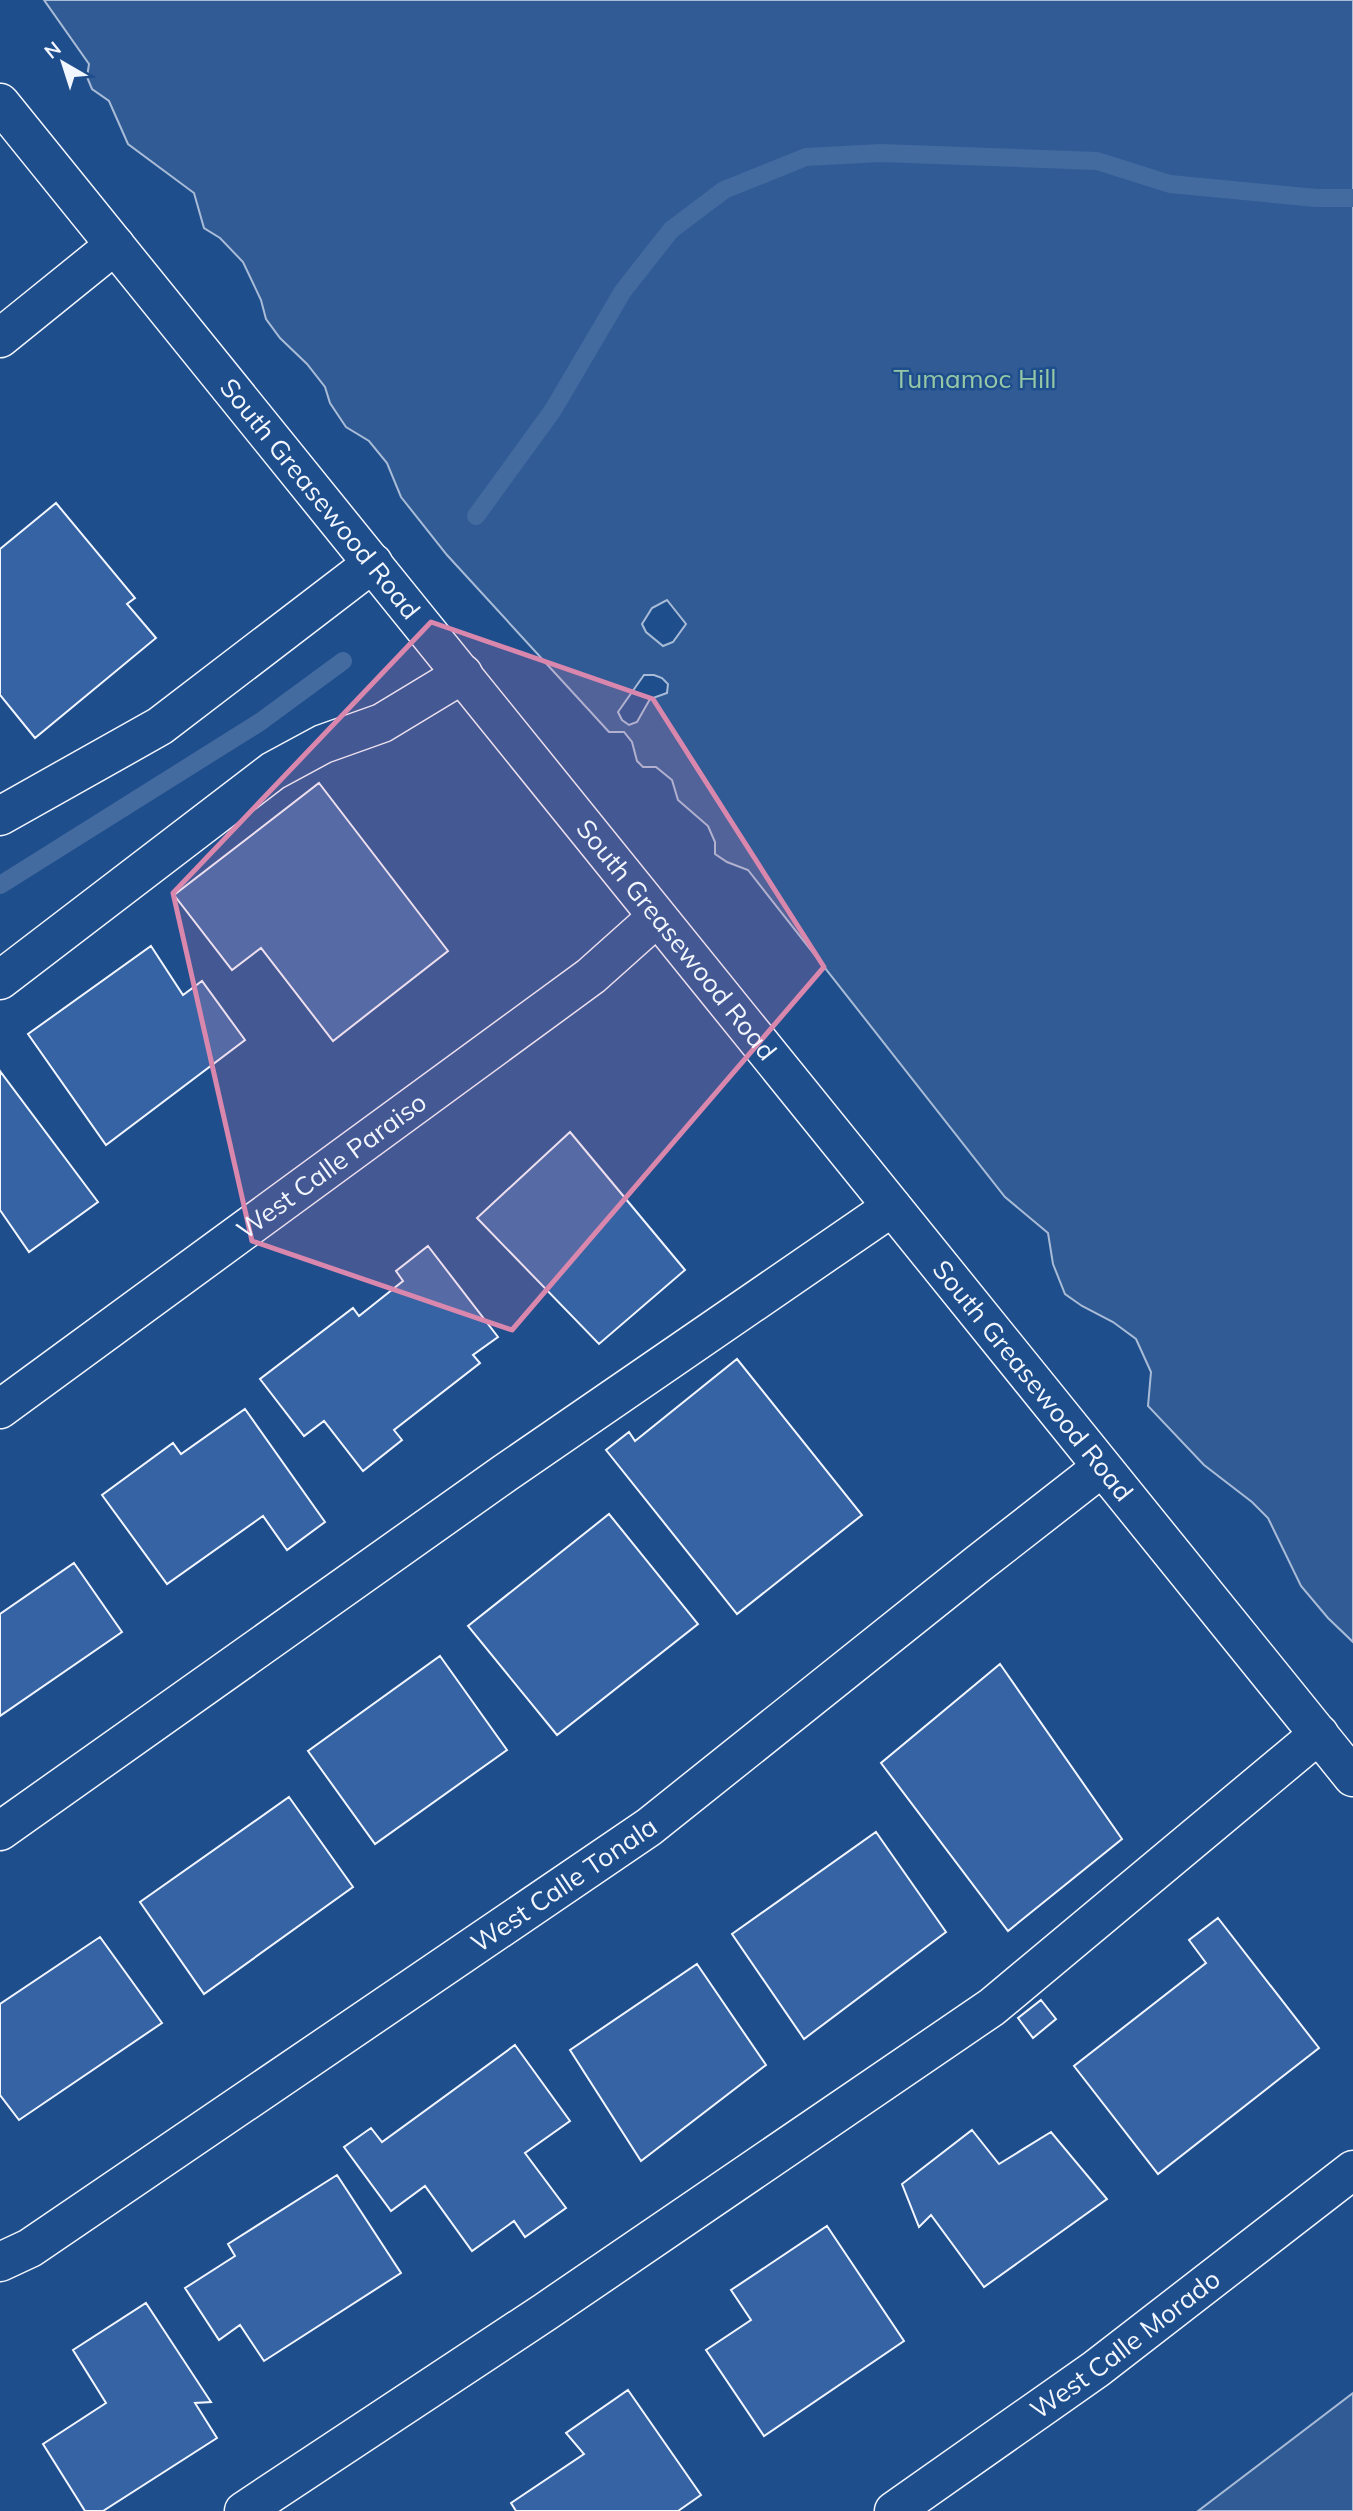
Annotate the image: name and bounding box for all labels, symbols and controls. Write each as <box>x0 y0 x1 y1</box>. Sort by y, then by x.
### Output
north arrow <box>28 28 98 98</box>
text: N <box>39 36 65 64</box>
park label: Tumamoc Hill <box>893 362 1057 395</box>
street label: South Greasewood Road <box>213 371 428 626</box>
street label: South Greasewood Road <box>569 812 784 1067</box>
street label: West Calle Paraiso <box>230 1085 433 1246</box>
street label: South Greasewood Road <box>926 1253 1140 1508</box>
street label: West Calle Tonala <box>464 1809 663 1959</box>
street label: West Calle Morado <box>1024 2262 1226 2426</box>

